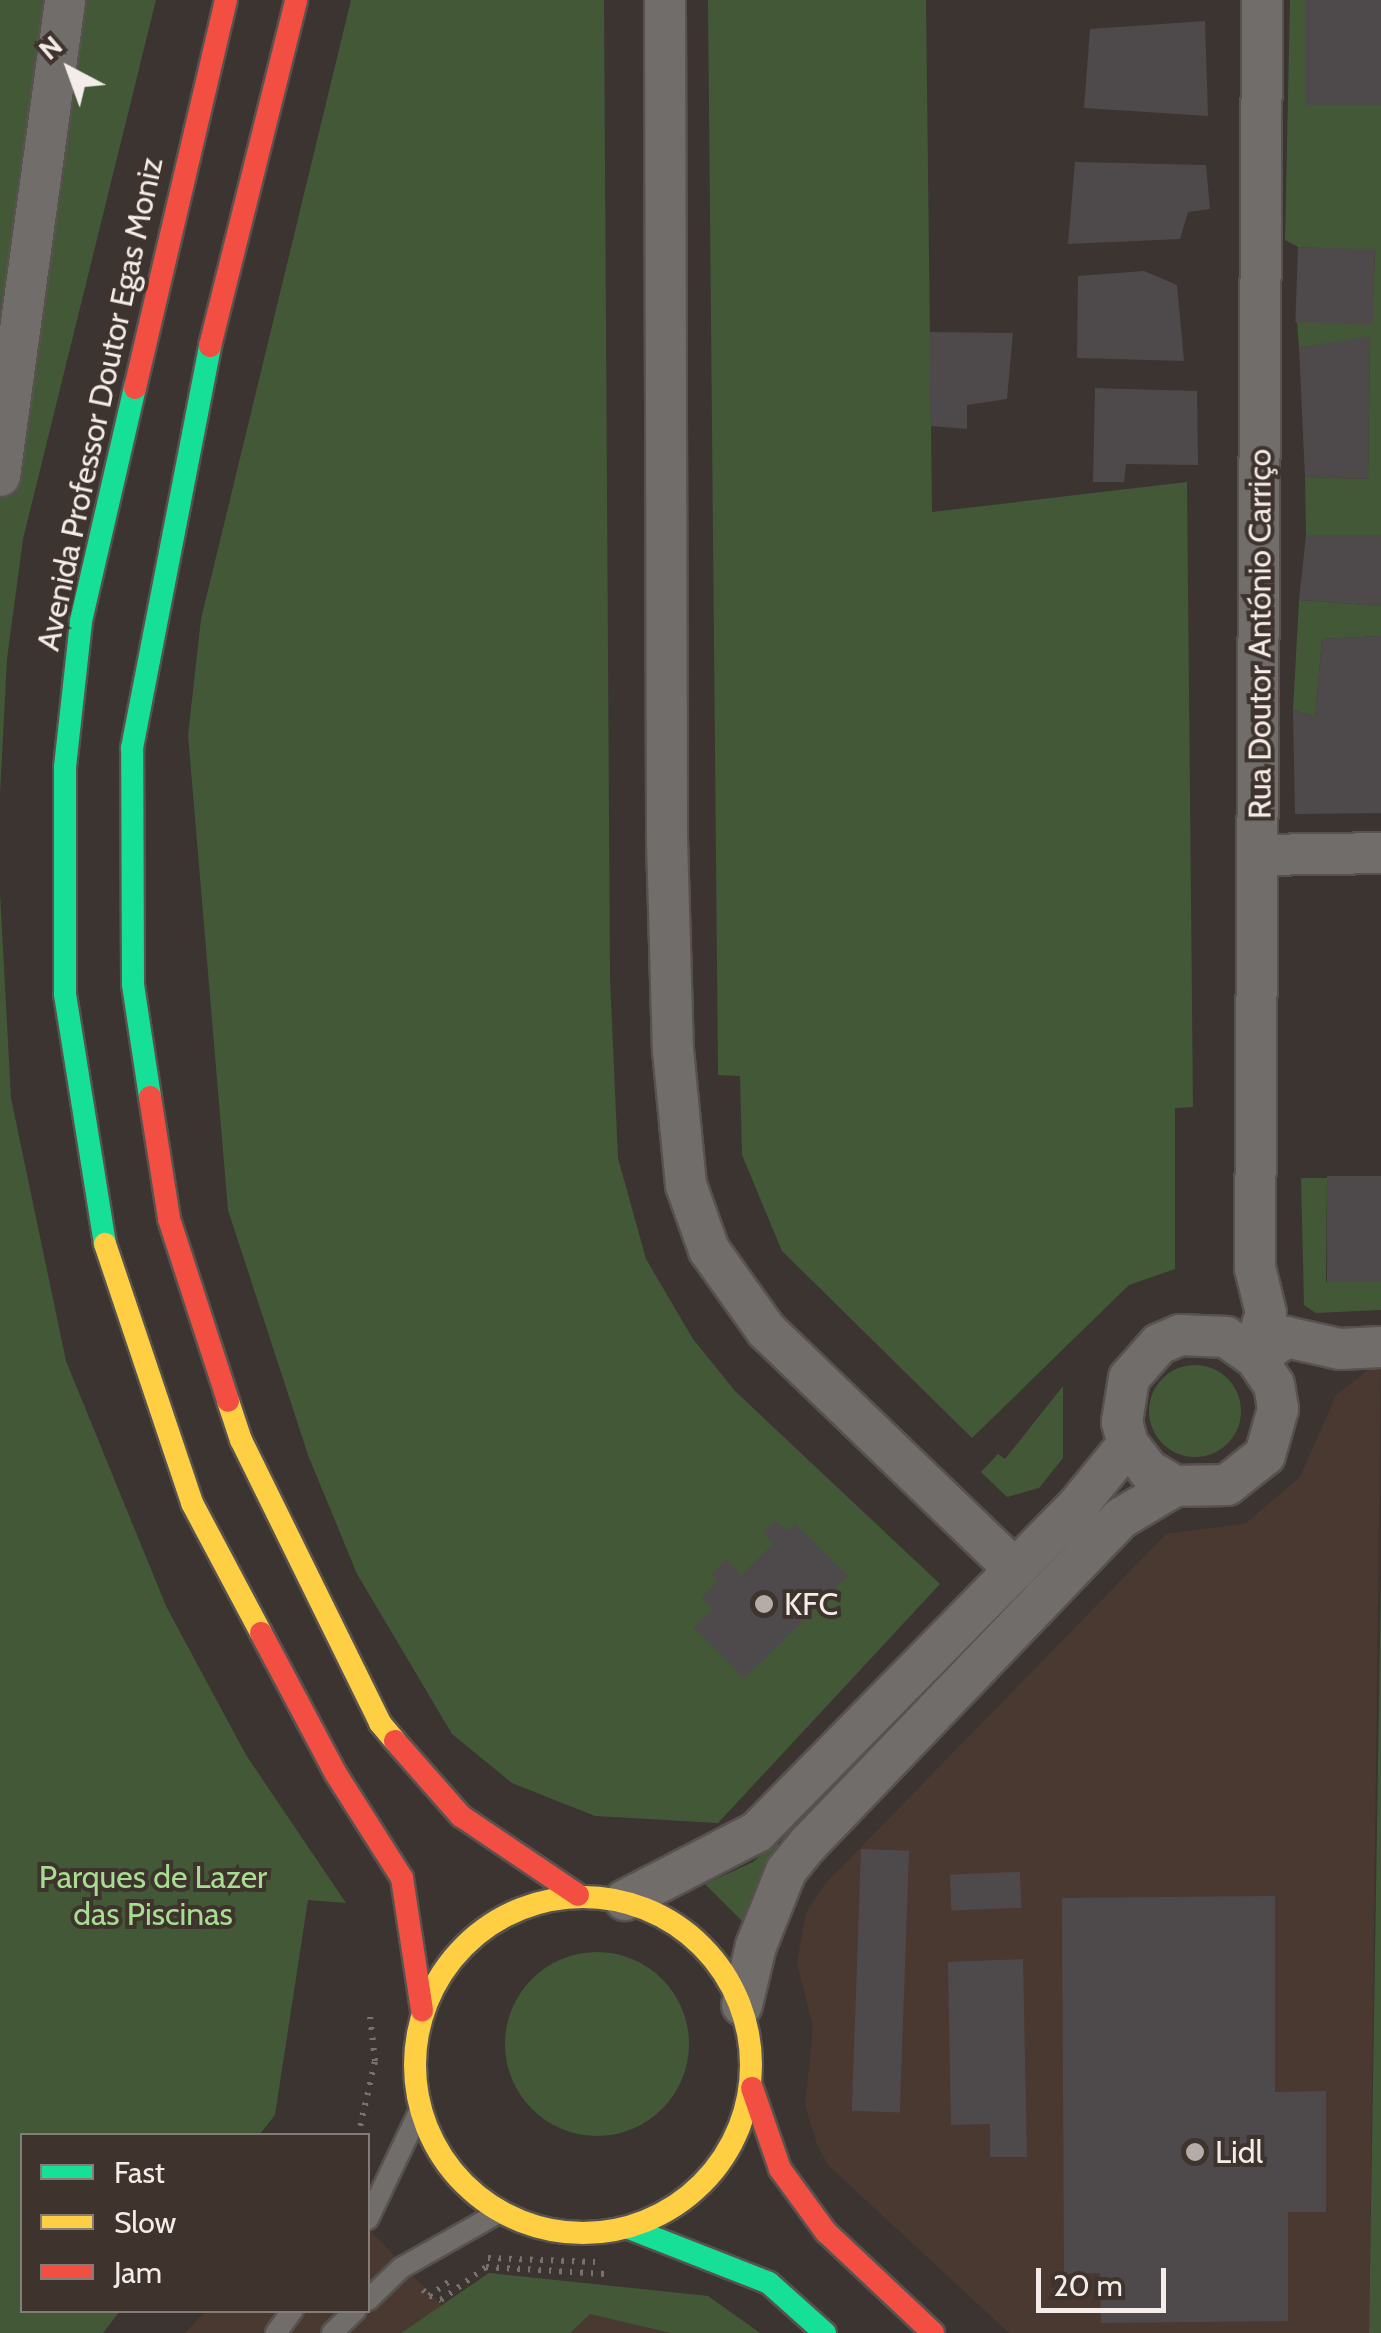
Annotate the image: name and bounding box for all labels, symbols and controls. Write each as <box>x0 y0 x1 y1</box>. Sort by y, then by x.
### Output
north arrow <box>20 20 120 120</box>
text: N <box>32 28 69 67</box>
street label: Avenida Professor Doutor Egas Moniz <box>29 154 171 654</box>
street label: Rua Doutor António Carriço <box>1241 449 1279 819</box>
place label: KFC <box>784 1585 838 1623</box>
marker: KFC <box>753 1593 775 1615</box>
park label: Parques de Lazer das Piscinas <box>39 1859 267 1934</box>
legend <box>20 2133 370 2313</box>
place label: Lidl <box>1215 2133 1263 2171</box>
marker: Lidl <box>1184 2141 1206 2163</box>
text: Fast <box>114 2154 165 2191</box>
text: Slow <box>114 2204 176 2241</box>
scale bar <box>1041 2248 1171 2310</box>
text: Jam <box>114 2254 162 2291</box>
text: 20 m <box>1053 2267 1123 2304</box>

